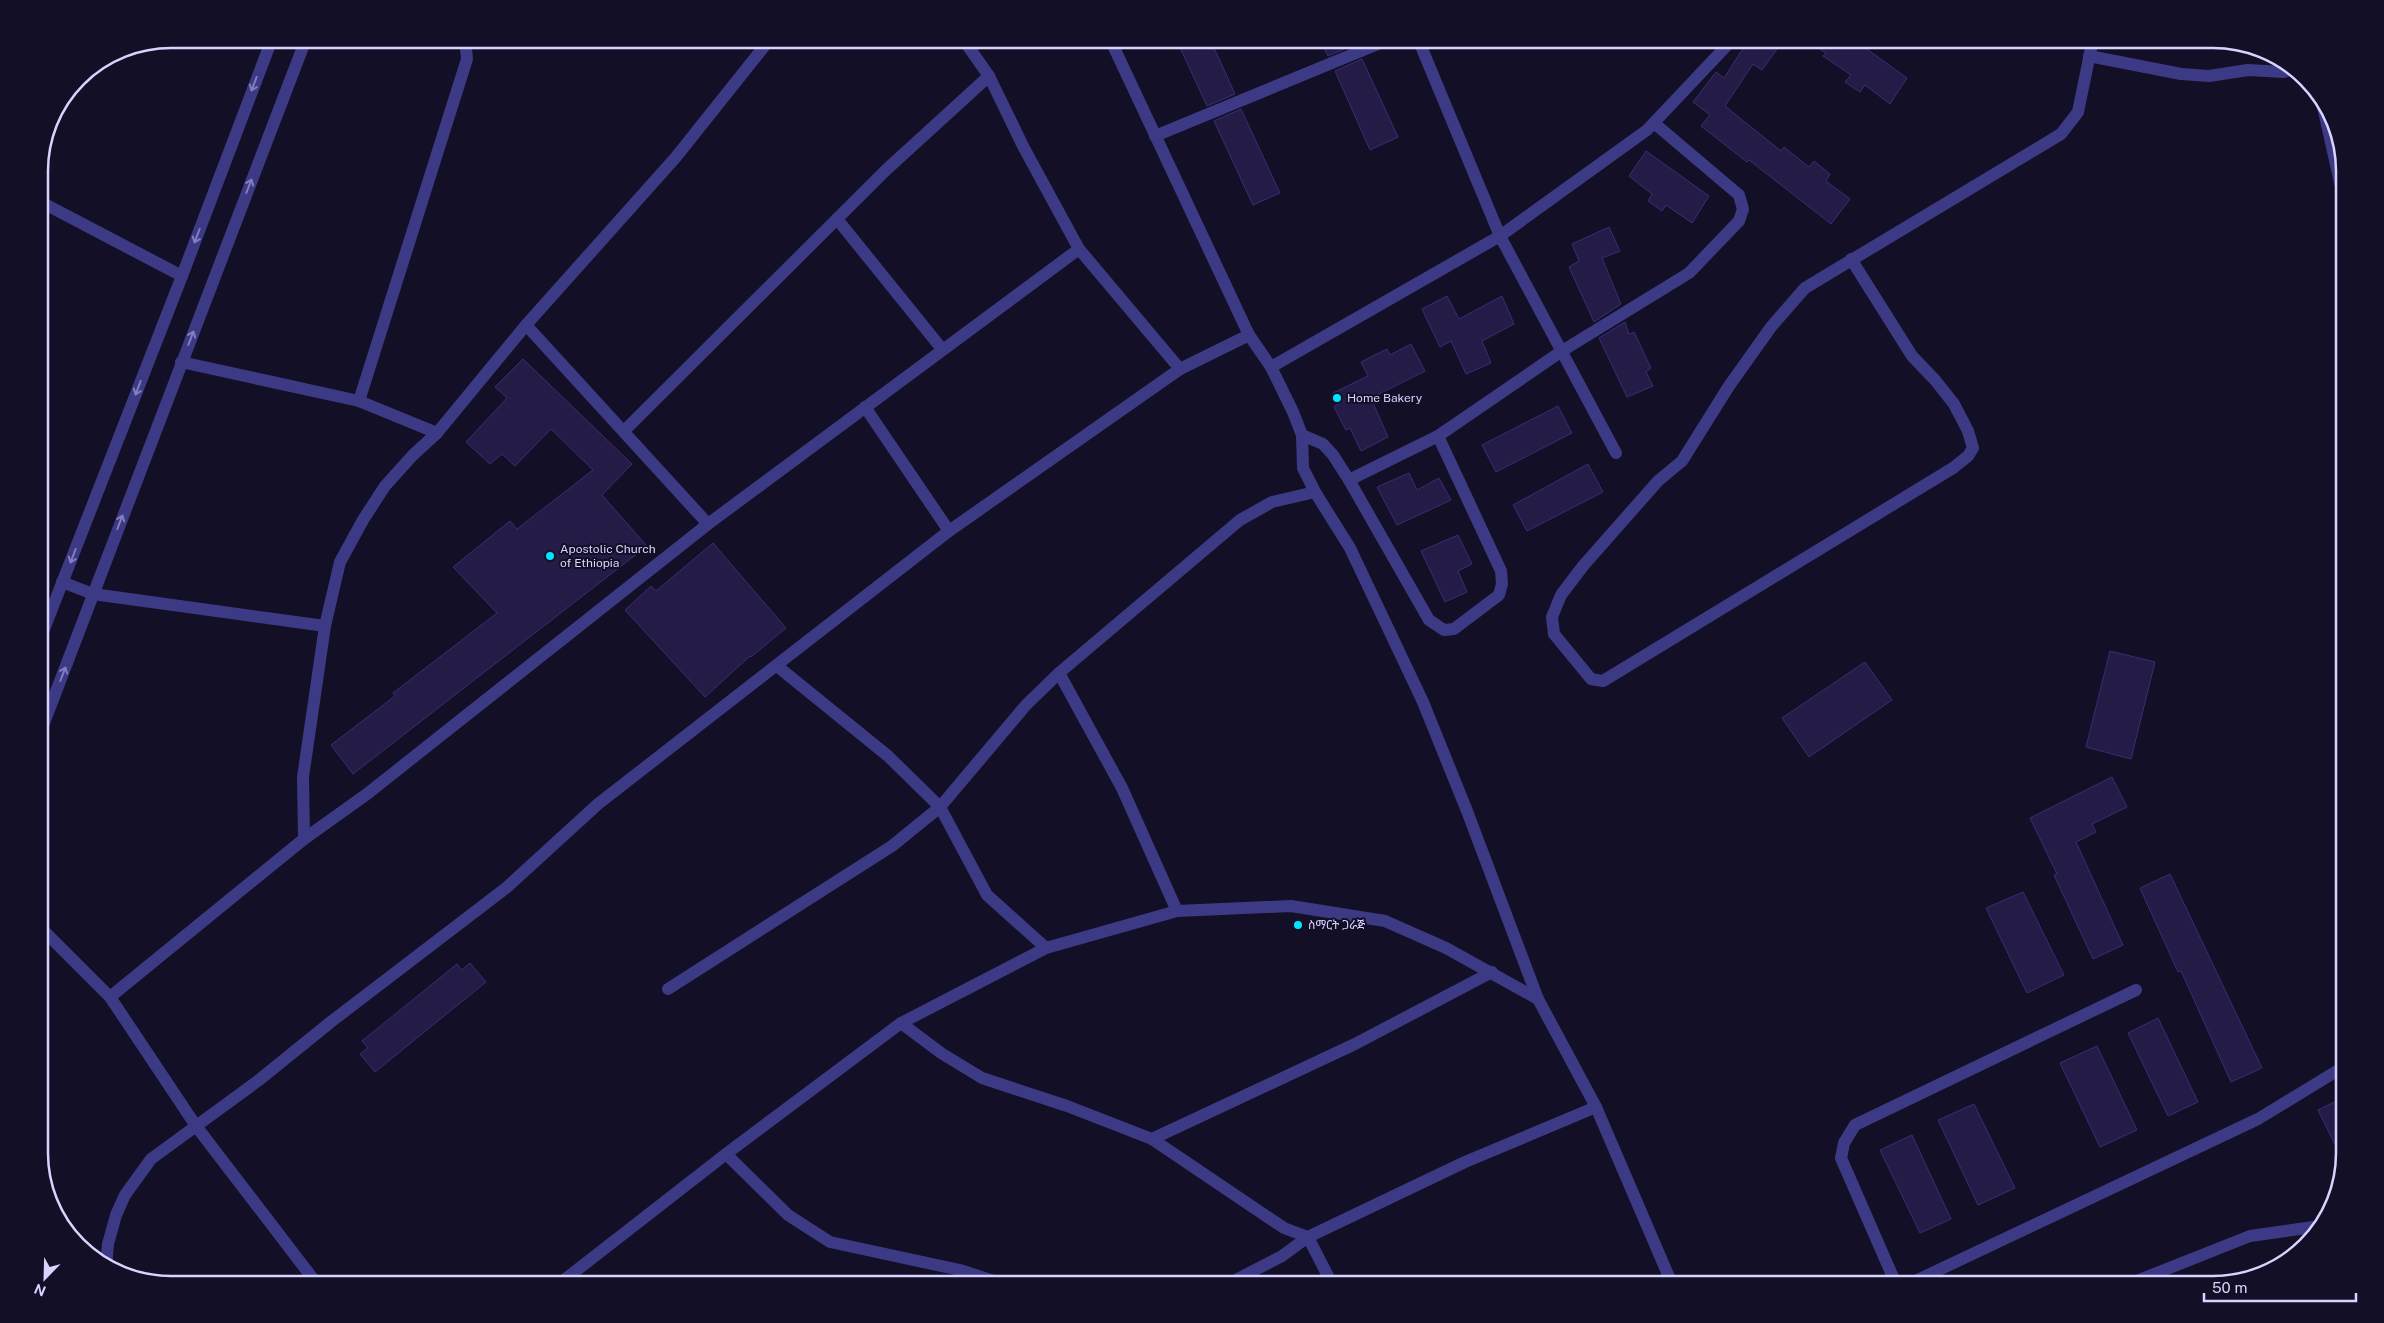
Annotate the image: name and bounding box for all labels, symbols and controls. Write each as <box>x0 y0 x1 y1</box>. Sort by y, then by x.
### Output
one-way arrow <box>249 76 258 92</box>
one-way arrow <box>245 179 254 194</box>
one-way arrow <box>192 228 201 244</box>
one-way arrow <box>187 330 196 346</box>
one-way arrow <box>133 380 142 395</box>
place label: Home Bakery <box>1347 391 1423 405</box>
marker: Home Bakery <box>1331 392 1343 404</box>
one-way arrow <box>116 515 125 530</box>
place label: Apostolic Church of Ethiopia <box>560 542 656 570</box>
one-way arrow <box>67 548 76 563</box>
marker: Apostolic Church of Ethiopia <box>544 550 556 562</box>
one-way arrow <box>58 667 68 682</box>
place label: ስማርት ጋራጅ <box>1308 918 1366 932</box>
marker: ስማርት ጋራጅ <box>1292 919 1304 931</box>
north arrow <box>20 1253 70 1303</box>
scale bar <box>2204 1270 2356 1302</box>
text: 50 m <box>2212 1279 2247 1296</box>
text: N <box>32 1280 48 1299</box>

